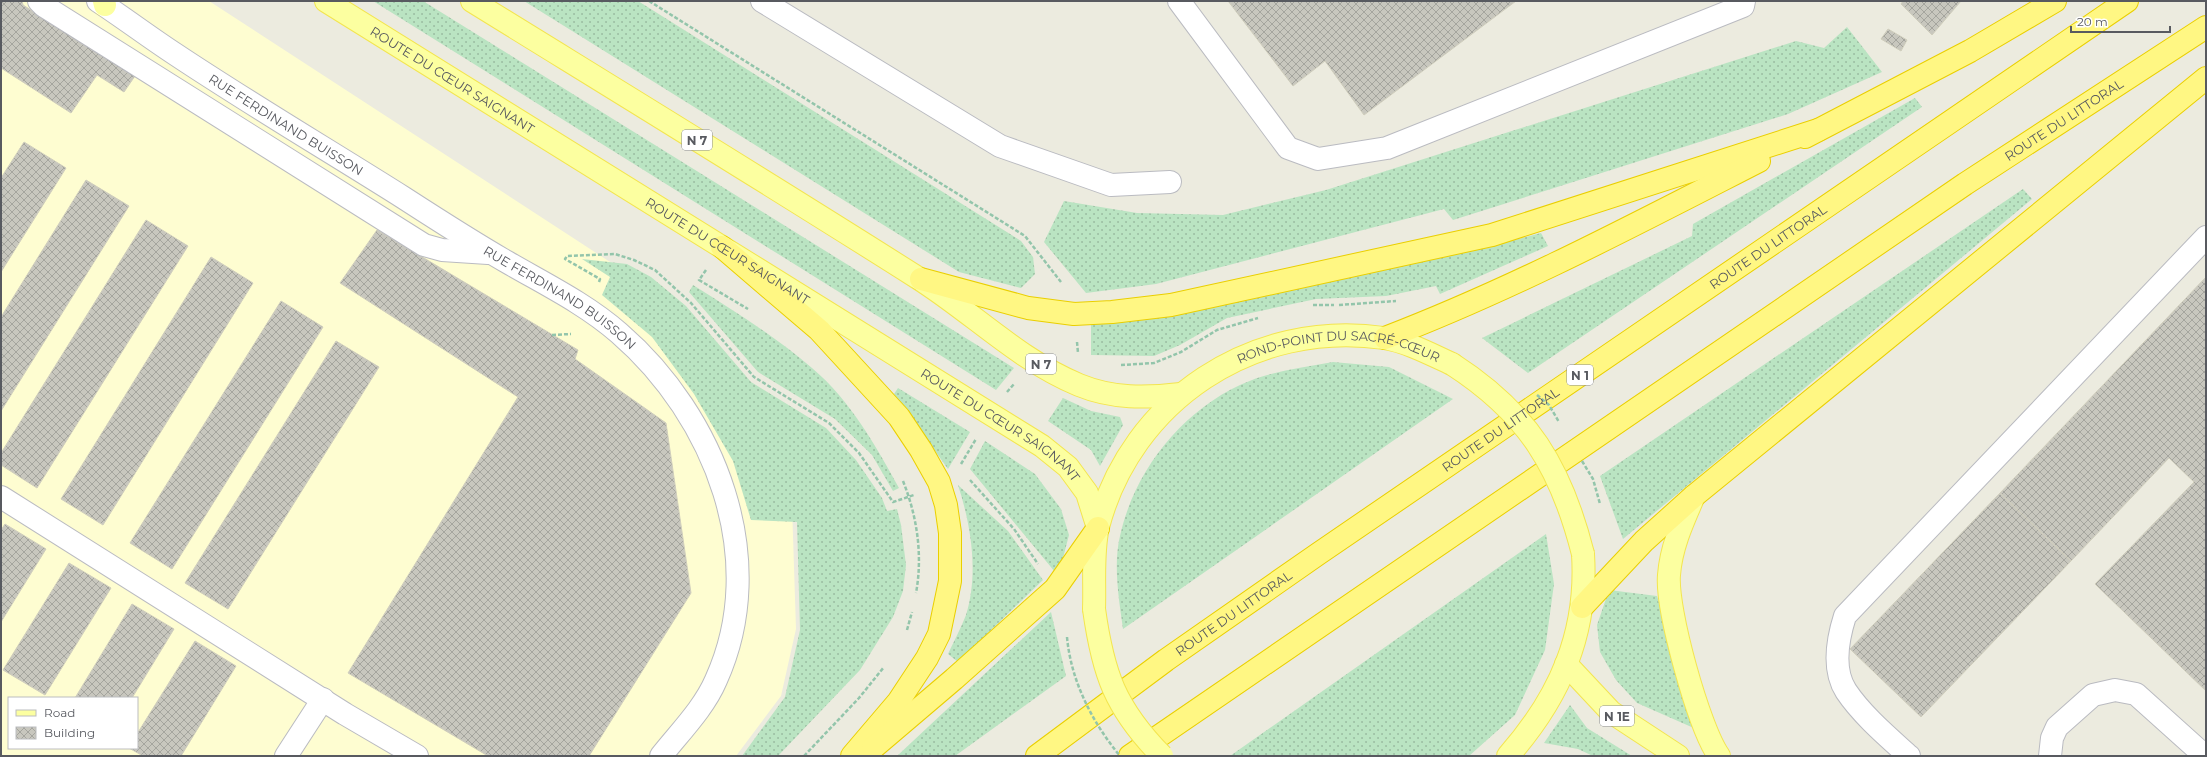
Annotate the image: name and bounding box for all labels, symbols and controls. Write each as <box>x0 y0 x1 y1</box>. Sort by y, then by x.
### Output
scale bar <box>2071 8 2170 34</box>
text: 20 m <box>2077 14 2108 29</box>
street label: ROUTE DU CŒUR SAIGNANT <box>368 23 538 137</box>
street label: RUE FERDINAND BUISSON <box>206 70 366 179</box>
street label: ROUTE DU LITTORAL <box>2001 75 2126 164</box>
road number: N 7 <box>682 130 712 150</box>
street label: ROUTE DU CŒUR SAIGNANT <box>643 194 813 308</box>
street label: ROUTE DU LITTORAL <box>1706 201 1830 292</box>
street label: RUE FERDINAND BUISSON <box>481 242 640 353</box>
text: ROND-POINT DU SACRÉ-CŒUR <box>1234 327 1443 367</box>
street label: ROND-POINT DU SACRÉ-CŒUR <box>1233 353 1443 369</box>
road number: N 7 <box>1026 354 1056 374</box>
street label: ROUTE DU CŒUR SAIGNANT <box>918 365 1084 485</box>
road number: N 1 <box>1567 365 1593 385</box>
street label: ROUTE DU LITTORAL <box>1439 384 1562 475</box>
street label: ROUTE DU LITTORAL <box>1172 567 1295 659</box>
legend <box>8 697 138 749</box>
text: Road <box>44 705 75 720</box>
road number: N 1E <box>1600 706 1634 726</box>
text: Building <box>44 725 95 740</box>

